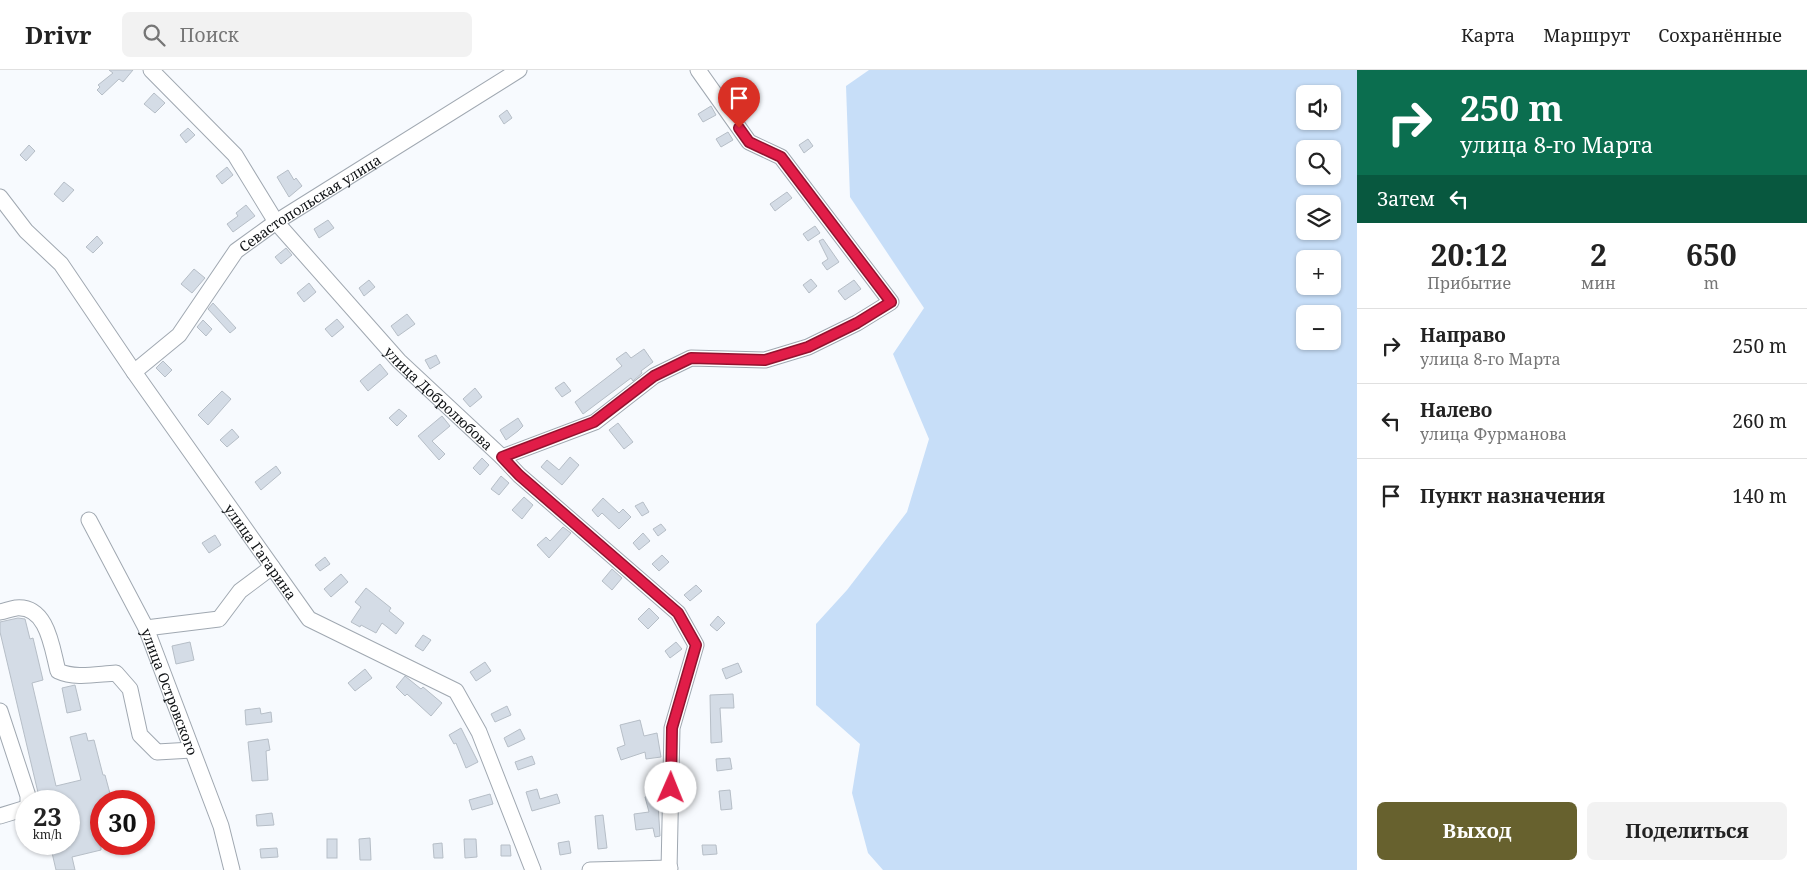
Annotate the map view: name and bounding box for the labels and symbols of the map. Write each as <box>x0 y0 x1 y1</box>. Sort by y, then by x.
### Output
pin <box>718 77 760 128</box>
street label: Севастопольская улица <box>235 149 384 256</box>
street label: улица Добролюбова <box>381 342 497 454</box>
street label: улица Гагарина <box>221 500 302 603</box>
street label: улица Островского <box>137 625 203 758</box>
position arrow <box>644 761 696 813</box>
speed limit sign: 30 <box>90 790 155 855</box>

